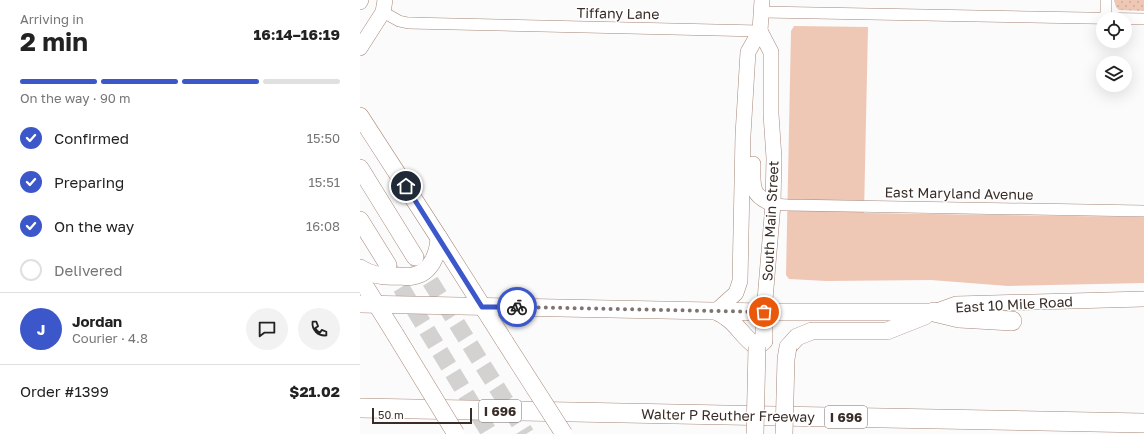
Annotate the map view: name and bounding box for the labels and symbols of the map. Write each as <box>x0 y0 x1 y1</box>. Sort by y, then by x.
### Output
street label: Tiffany Lane <box>576 4 660 22</box>
street label: South Main Street <box>758 160 782 282</box>
pin <box>389 169 423 203</box>
street label: East Maryland Avenue <box>884 183 1034 203</box>
courier <box>497 287 537 327</box>
street label: East 10 Mile Road <box>955 292 1073 316</box>
pin <box>747 295 781 329</box>
road number: I 696 <box>479 400 521 422</box>
street label: Walter P Reuther Freeway <box>641 405 815 425</box>
scale bar <box>372 406 472 425</box>
road number: I 696 <box>825 406 867 428</box>

